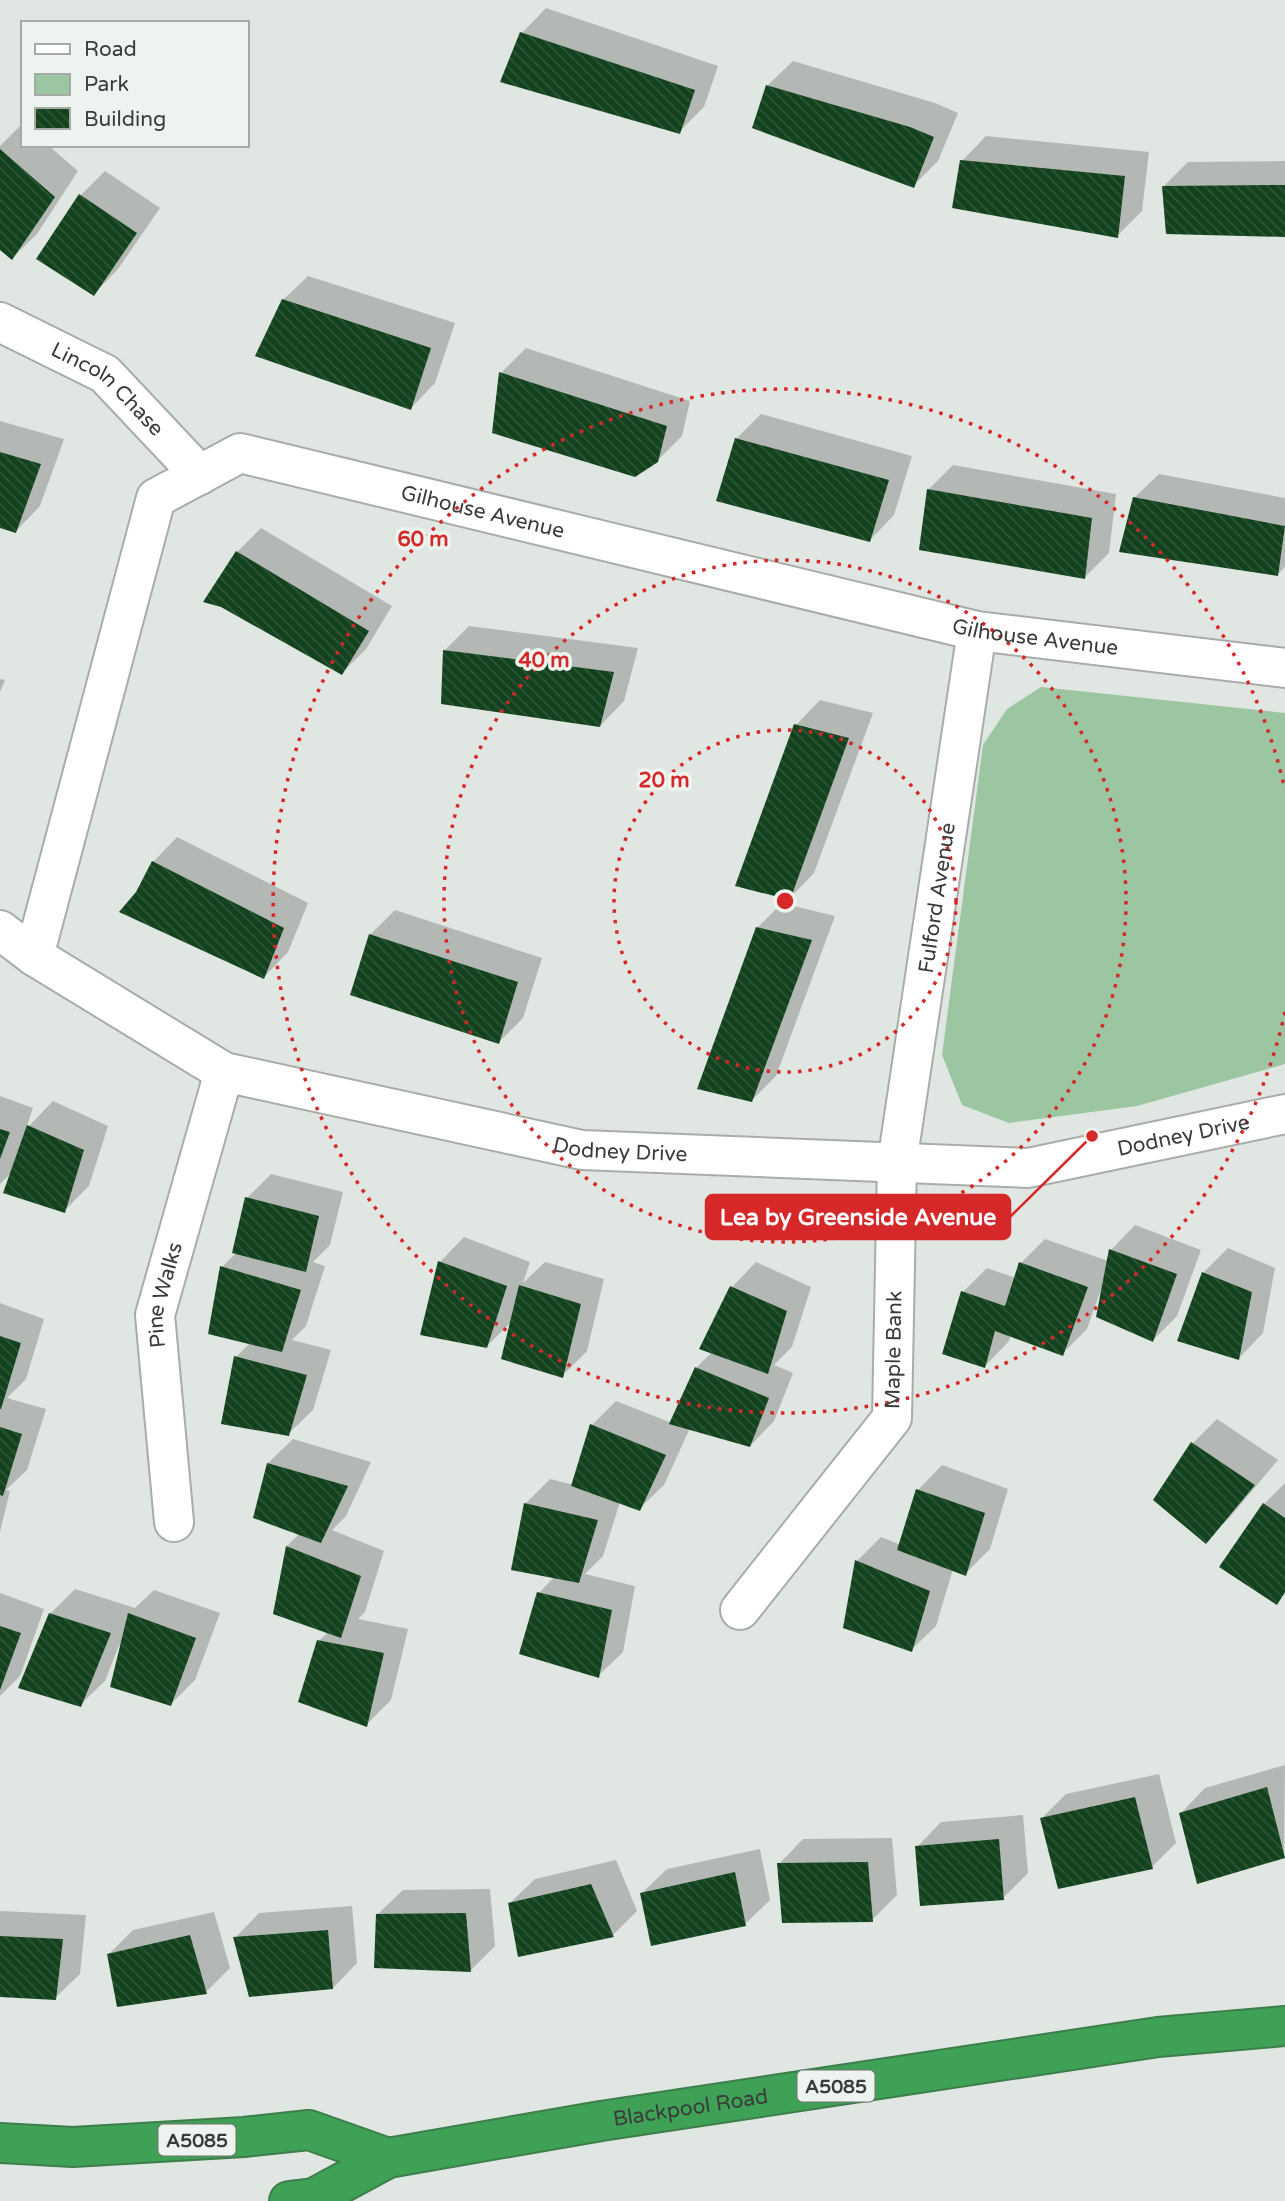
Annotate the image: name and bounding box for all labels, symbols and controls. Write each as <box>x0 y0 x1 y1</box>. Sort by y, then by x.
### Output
legend <box>21 21 248 147</box>
text: Road <box>84 37 137 62</box>
text: Park <box>84 72 129 97</box>
text: Building <box>84 107 166 132</box>
street label: Lincoln Chase <box>47 337 169 441</box>
street label: Gilhouse Avenue <box>398 480 567 544</box>
text: 60 m <box>397 527 449 552</box>
street label: Gilhouse Avenue <box>949 613 1120 661</box>
text: 40 m <box>518 648 570 673</box>
text: 20 m <box>638 768 690 793</box>
street label: Fulford Avenue <box>914 821 961 975</box>
centre of rings <box>773 889 797 913</box>
street label: Dodney Drive <box>1115 1110 1252 1162</box>
street label: Dodney Drive <box>551 1132 688 1167</box>
callout: Lea by Greenside Avenue <box>706 1195 1010 1239</box>
text: Lea by Greenside Avenue <box>720 1204 996 1232</box>
street label: Pine Walks <box>143 1239 188 1349</box>
street label: Maple Bank <box>880 1290 907 1409</box>
road number: A5085 <box>798 2070 874 2102</box>
street label: Blackpool Road <box>611 2084 770 2132</box>
road number: A5085 <box>158 2124 235 2156</box>

